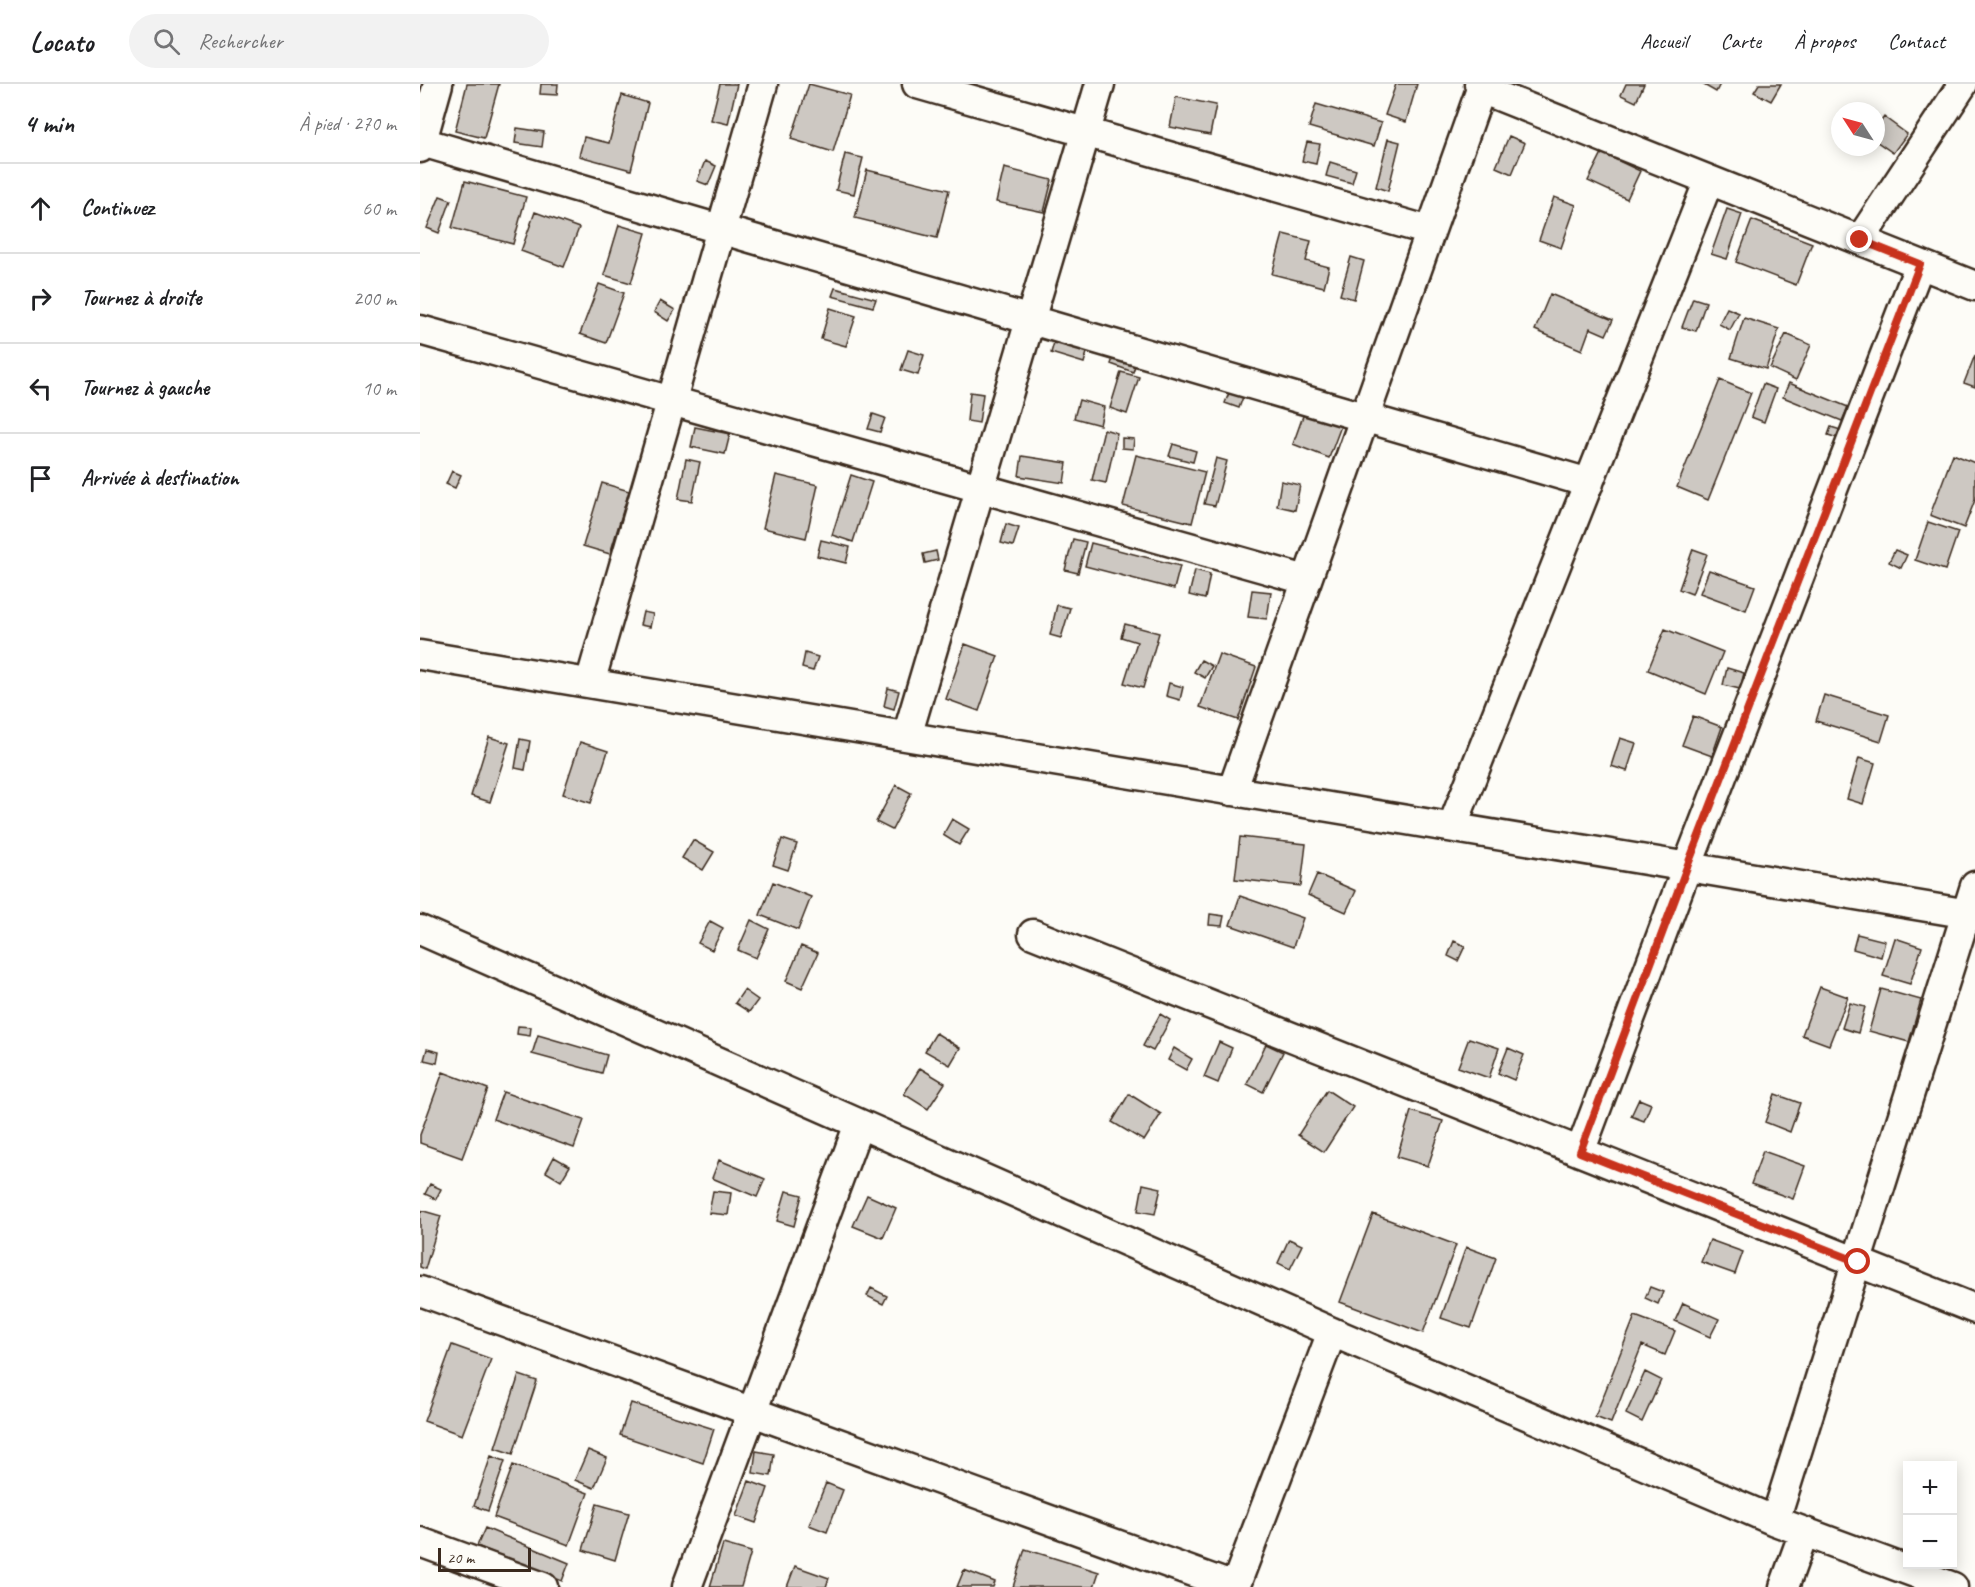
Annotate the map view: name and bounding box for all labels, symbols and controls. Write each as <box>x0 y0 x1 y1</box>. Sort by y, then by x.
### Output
search box <box>129 14 549 68</box>
text: Locato <box>30 24 93 59</box>
icon: search <box>150 25 183 58</box>
text: Rechercher <box>198 27 283 55</box>
text: Accueil <box>1640 28 1688 54</box>
text: Carte <box>1721 28 1761 54</box>
text: À propos <box>1794 28 1855 54</box>
text: Contact <box>1888 28 1945 54</box>
north arrow <box>1831 102 1885 156</box>
text: 4 min <box>24 107 74 140</box>
text: À pied · 270 m <box>299 111 396 136</box>
icon: ahead <box>24 192 57 225</box>
text: Continuez <box>81 194 154 222</box>
text: 60 m <box>362 196 396 221</box>
route end <box>1846 226 1872 252</box>
icon: right <box>24 282 57 315</box>
text: Tournez à droite <box>81 284 201 312</box>
text: 200 m <box>353 286 396 311</box>
icon: left <box>24 372 57 405</box>
text: Tournez à gauche <box>81 374 209 402</box>
text: 10 m <box>362 376 396 401</box>
icon: arrive <box>24 462 57 495</box>
text: Arrivée à destination <box>81 464 239 492</box>
route start <box>1844 1248 1870 1274</box>
map controls <box>1903 1461 1957 1569</box>
button: + <box>1903 1461 1957 1515</box>
button: − <box>1903 1515 1957 1569</box>
scale bar <box>438 1545 531 1572</box>
text: 20 m <box>447 1548 474 1568</box>

